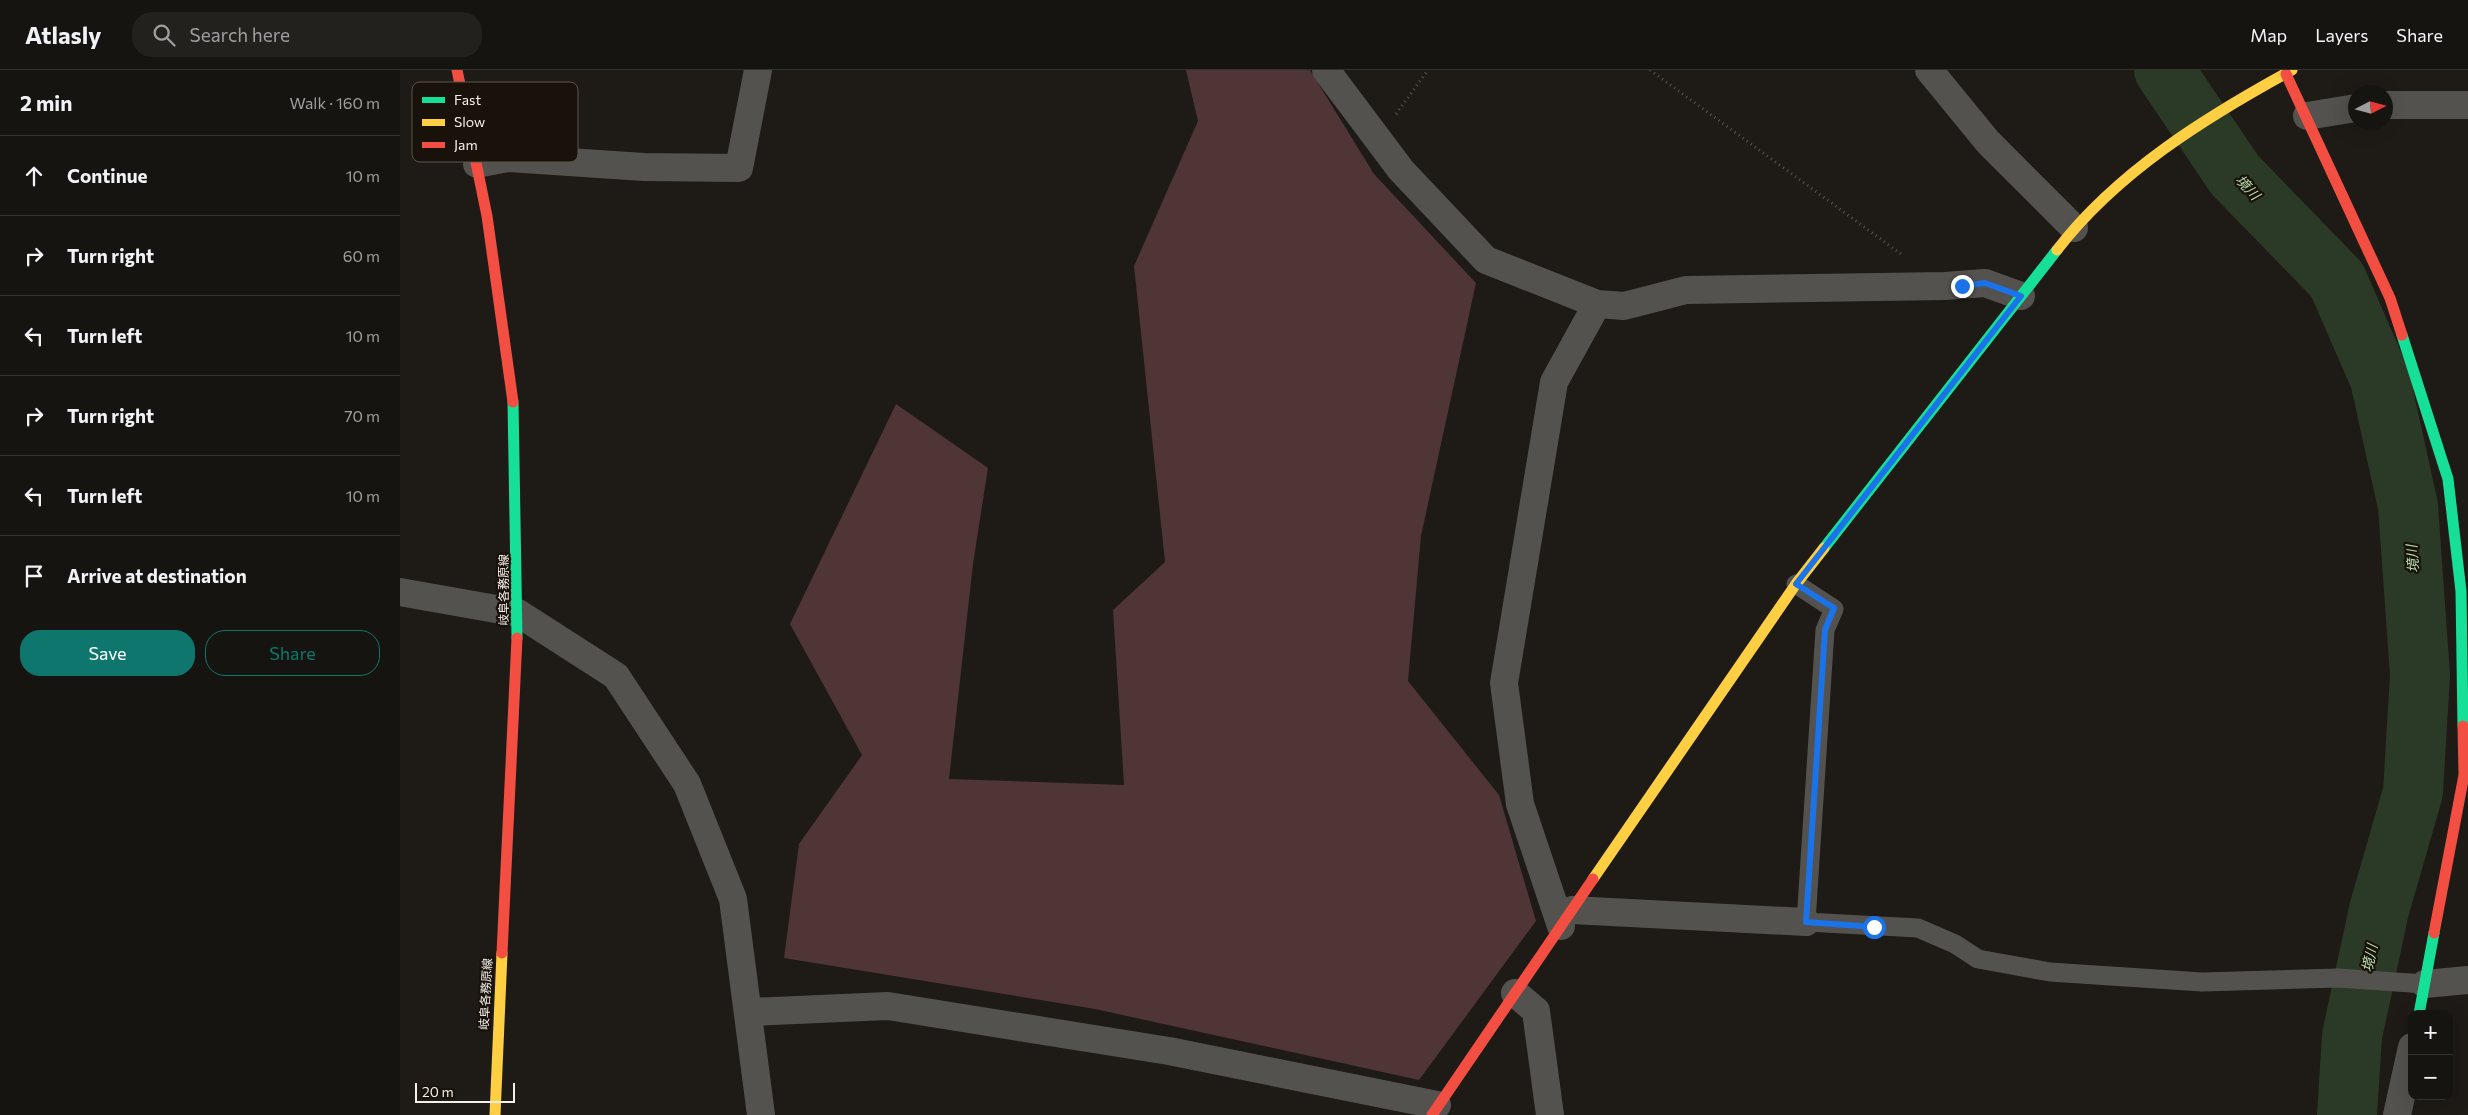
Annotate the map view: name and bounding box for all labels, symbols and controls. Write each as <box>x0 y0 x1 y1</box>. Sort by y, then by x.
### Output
search box <box>132 12 482 57</box>
text: Atlasly <box>25 20 102 49</box>
icon: search <box>150 21 178 49</box>
text: Search here <box>190 23 290 46</box>
text: Map <box>2250 24 2287 46</box>
text: Layers <box>2315 24 2368 46</box>
text: Share <box>2396 24 2443 46</box>
legend <box>412 82 578 162</box>
north arrow <box>2348 85 2393 130</box>
text: 2 min <box>20 90 72 115</box>
text: Fast <box>454 91 481 108</box>
text: Walk · 160 m <box>290 93 380 112</box>
text: Slow <box>454 113 485 130</box>
text: Jam <box>454 136 478 153</box>
icon: ahead <box>20 162 48 190</box>
text: Continue <box>67 164 147 187</box>
text: 10 m <box>346 166 380 185</box>
water label: 境川 <box>2232 171 2265 204</box>
icon: right <box>20 242 48 270</box>
text: Turn right <box>67 244 154 267</box>
text: 60 m <box>343 246 380 265</box>
route end <box>1951 275 1974 298</box>
icon: left <box>20 322 48 350</box>
text: Turn left <box>67 324 142 347</box>
text: 10 m <box>346 326 380 345</box>
icon: right <box>20 402 48 430</box>
text: Turn right <box>67 404 154 427</box>
text: 70 m <box>344 406 380 425</box>
icon: left <box>20 482 48 510</box>
text: Turn left <box>67 484 142 507</box>
text: 10 m <box>346 486 380 505</box>
water label: 境川 <box>2402 542 2421 574</box>
street label: 岐阜各務原線 <box>496 554 510 626</box>
icon: arrive <box>20 562 48 590</box>
text: Arrive at destination <box>67 564 247 587</box>
button: Save <box>20 630 195 676</box>
button: Share <box>205 630 380 676</box>
route start <box>1863 916 1886 939</box>
water label: 境川 <box>2358 941 2381 973</box>
street label: 岐阜各務原線 <box>476 958 494 1030</box>
map controls <box>2408 1010 2453 1100</box>
button: + <box>2408 1010 2453 1055</box>
button: − <box>2408 1055 2453 1100</box>
scale bar <box>415 1080 515 1103</box>
text: 20 m <box>422 1083 454 1100</box>

